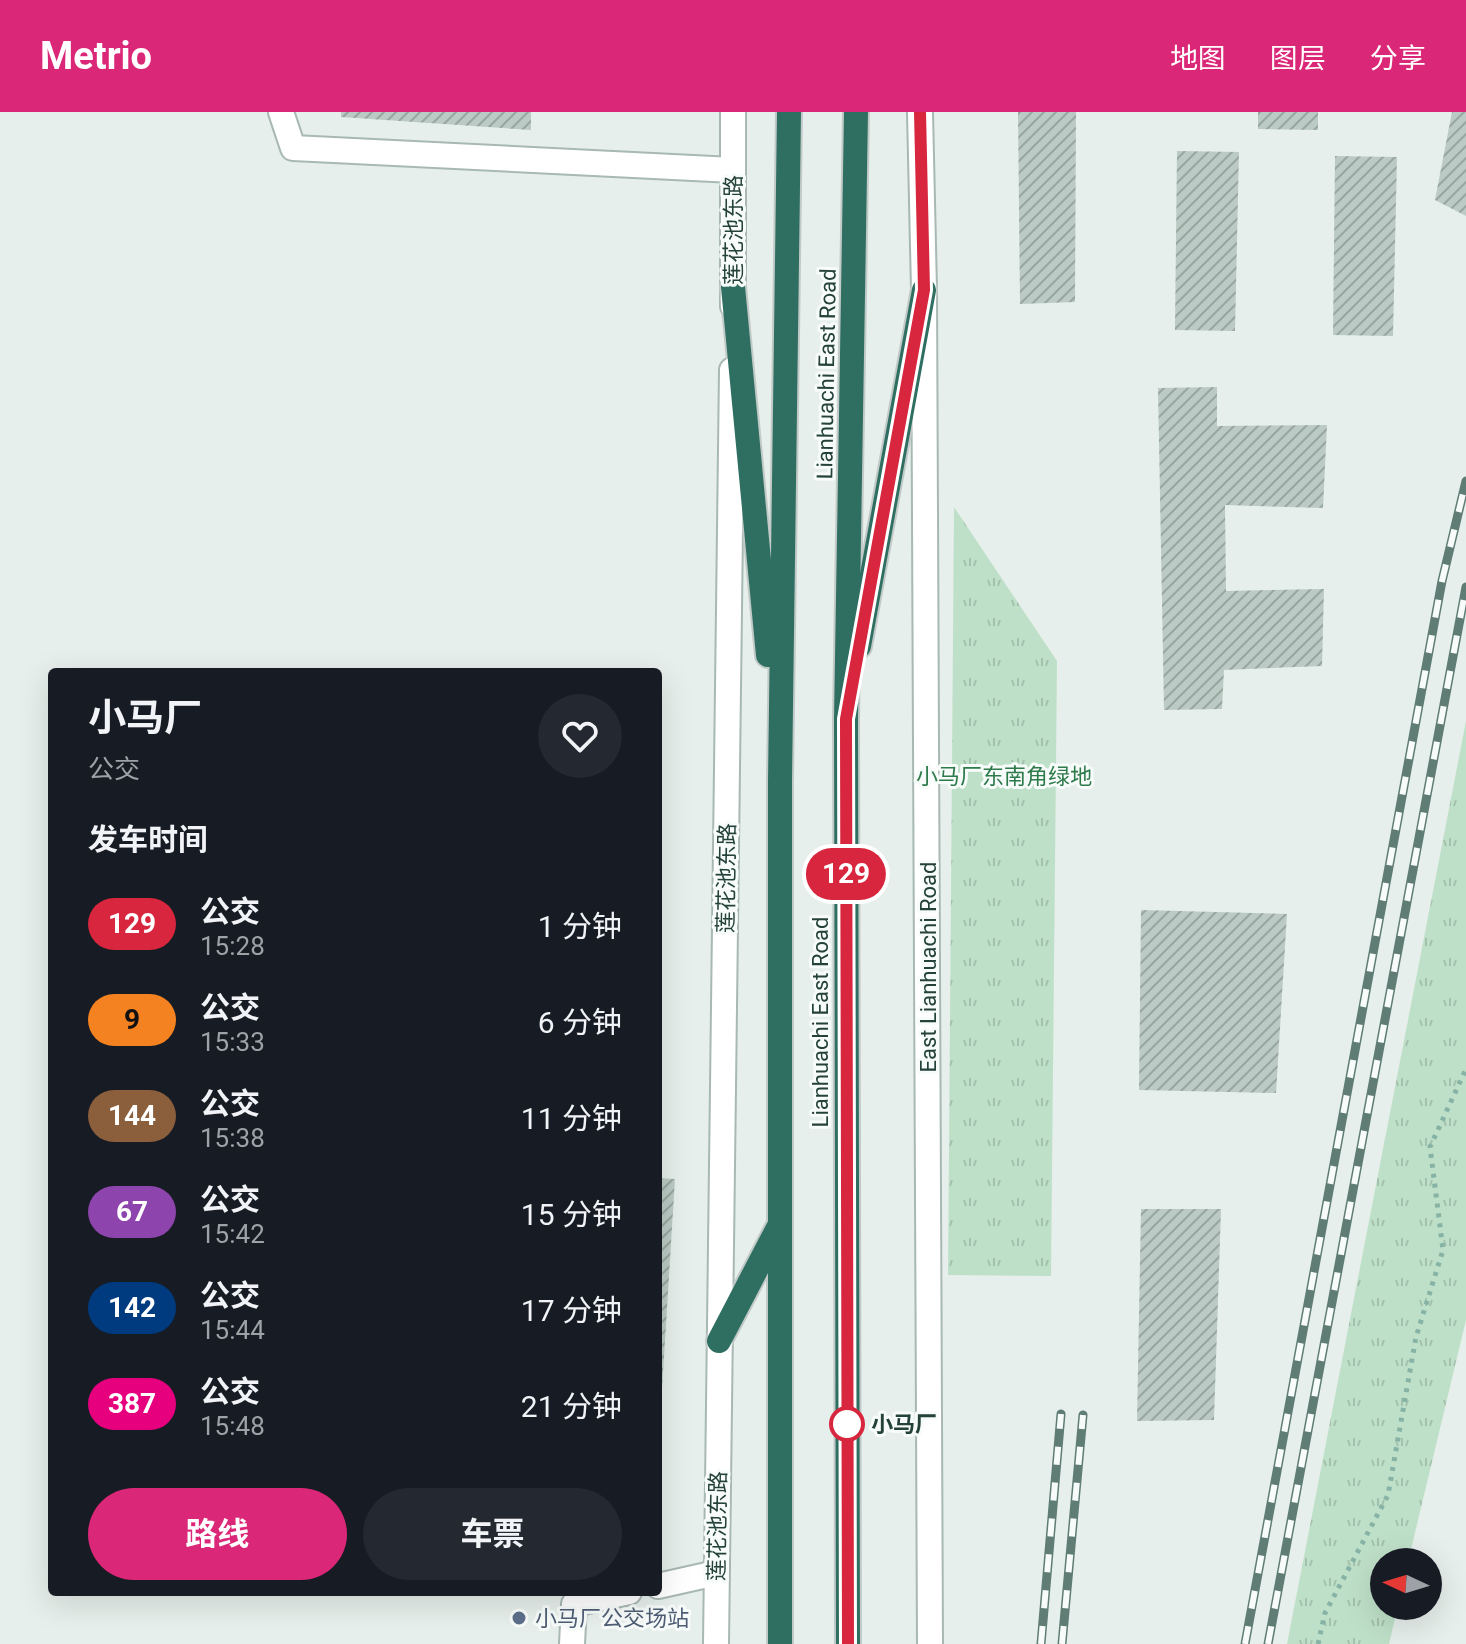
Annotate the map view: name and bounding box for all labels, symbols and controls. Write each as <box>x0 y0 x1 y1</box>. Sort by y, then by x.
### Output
text: Metrio <box>40 34 152 78</box>
text: 地图 <box>1170 42 1226 75</box>
text: 图层 <box>1270 42 1326 75</box>
text: 分享 <box>1370 42 1426 75</box>
street label: 莲花池东路 <box>721 175 746 285</box>
street label: Lianhuachi East Road <box>812 268 841 480</box>
button: heart <box>538 694 622 778</box>
text: 小马厂 <box>88 696 202 740</box>
text: 公交 <box>88 754 140 784</box>
park label: 小马厂东南角绿地 <box>916 764 1092 789</box>
text: 发车时间 <box>88 822 208 857</box>
street label: 莲花池东路 <box>713 823 740 933</box>
line badge: 129 <box>800 848 892 900</box>
text: 129 <box>822 857 870 890</box>
street label: East Lianhuachi Road <box>916 862 941 1072</box>
text: 公交 <box>200 894 260 929</box>
text: 129 <box>108 907 156 940</box>
text: 1 分钟 <box>538 909 622 944</box>
street label: Lianhuachi East Road <box>808 917 833 1127</box>
text: 15:28 <box>200 931 265 961</box>
text: 公交 <box>200 990 260 1025</box>
text: 9 <box>124 1003 140 1036</box>
text: 6 分钟 <box>538 1005 622 1040</box>
text: 15:33 <box>200 1027 265 1057</box>
text: 公交 <box>200 1086 260 1121</box>
text: 144 <box>108 1099 156 1132</box>
text: 11 分钟 <box>521 1101 622 1136</box>
text: 15:38 <box>200 1123 265 1153</box>
text: 公交 <box>200 1182 260 1217</box>
text: 67 <box>116 1195 148 1228</box>
text: 15 分钟 <box>521 1197 622 1232</box>
text: 15:42 <box>200 1219 265 1249</box>
text: 公交 <box>200 1278 260 1313</box>
text: 142 <box>108 1291 156 1324</box>
text: 17 分钟 <box>521 1293 622 1328</box>
text: 15:44 <box>200 1315 265 1345</box>
text: 公交 <box>200 1374 260 1409</box>
text: 387 <box>108 1387 156 1420</box>
text: 21 分钟 <box>521 1389 622 1424</box>
marker: 小马厂 <box>830 1407 864 1441</box>
text: 15:48 <box>200 1411 265 1441</box>
place label: 小马厂 <box>871 1412 937 1437</box>
street label: 莲花池东路 <box>704 1471 731 1581</box>
button: 路线 <box>88 1488 347 1580</box>
button: 车票 <box>363 1488 622 1580</box>
north arrow <box>1370 1548 1442 1620</box>
map controls <box>1370 1548 1442 1620</box>
place label: 小马厂公交场站 <box>535 1606 689 1631</box>
marker: 小马厂公交场站 <box>510 1609 528 1627</box>

